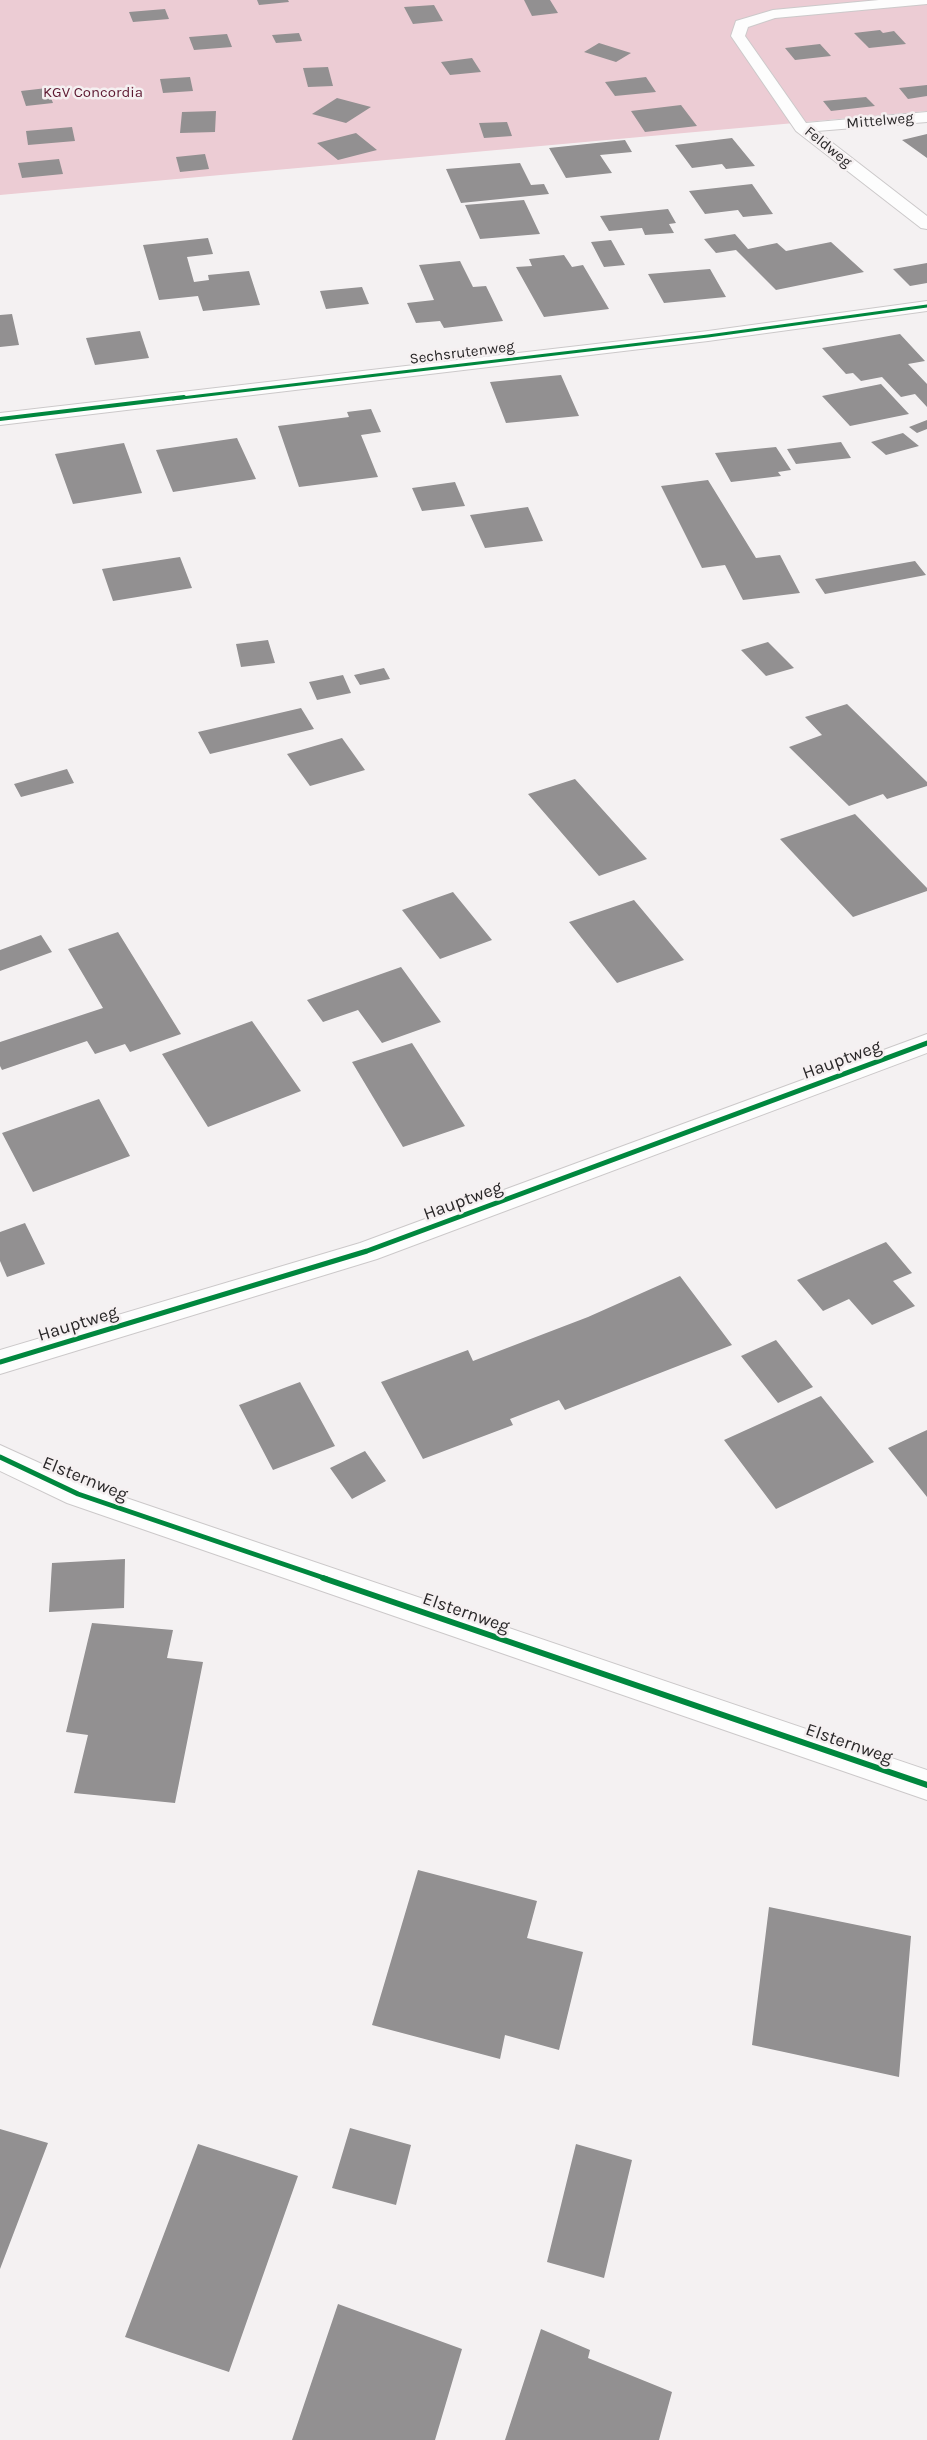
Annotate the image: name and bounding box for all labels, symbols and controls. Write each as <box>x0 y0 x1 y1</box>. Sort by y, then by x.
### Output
park label: KGV Concordia <box>43 84 143 102</box>
street label: Mittelweg <box>846 109 914 133</box>
street label: Feldweg <box>801 123 855 171</box>
street label: Sechsrutenweg <box>409 338 515 368</box>
street label: Hauptweg <box>800 1036 884 1084</box>
street label: Hauptweg <box>421 1177 505 1225</box>
street label: Hauptweg <box>35 1302 121 1346</box>
street label: Elsternweg <box>39 1452 131 1506</box>
street label: Elsternweg <box>420 1588 512 1638</box>
street label: Elsternweg <box>803 1719 895 1769</box>

